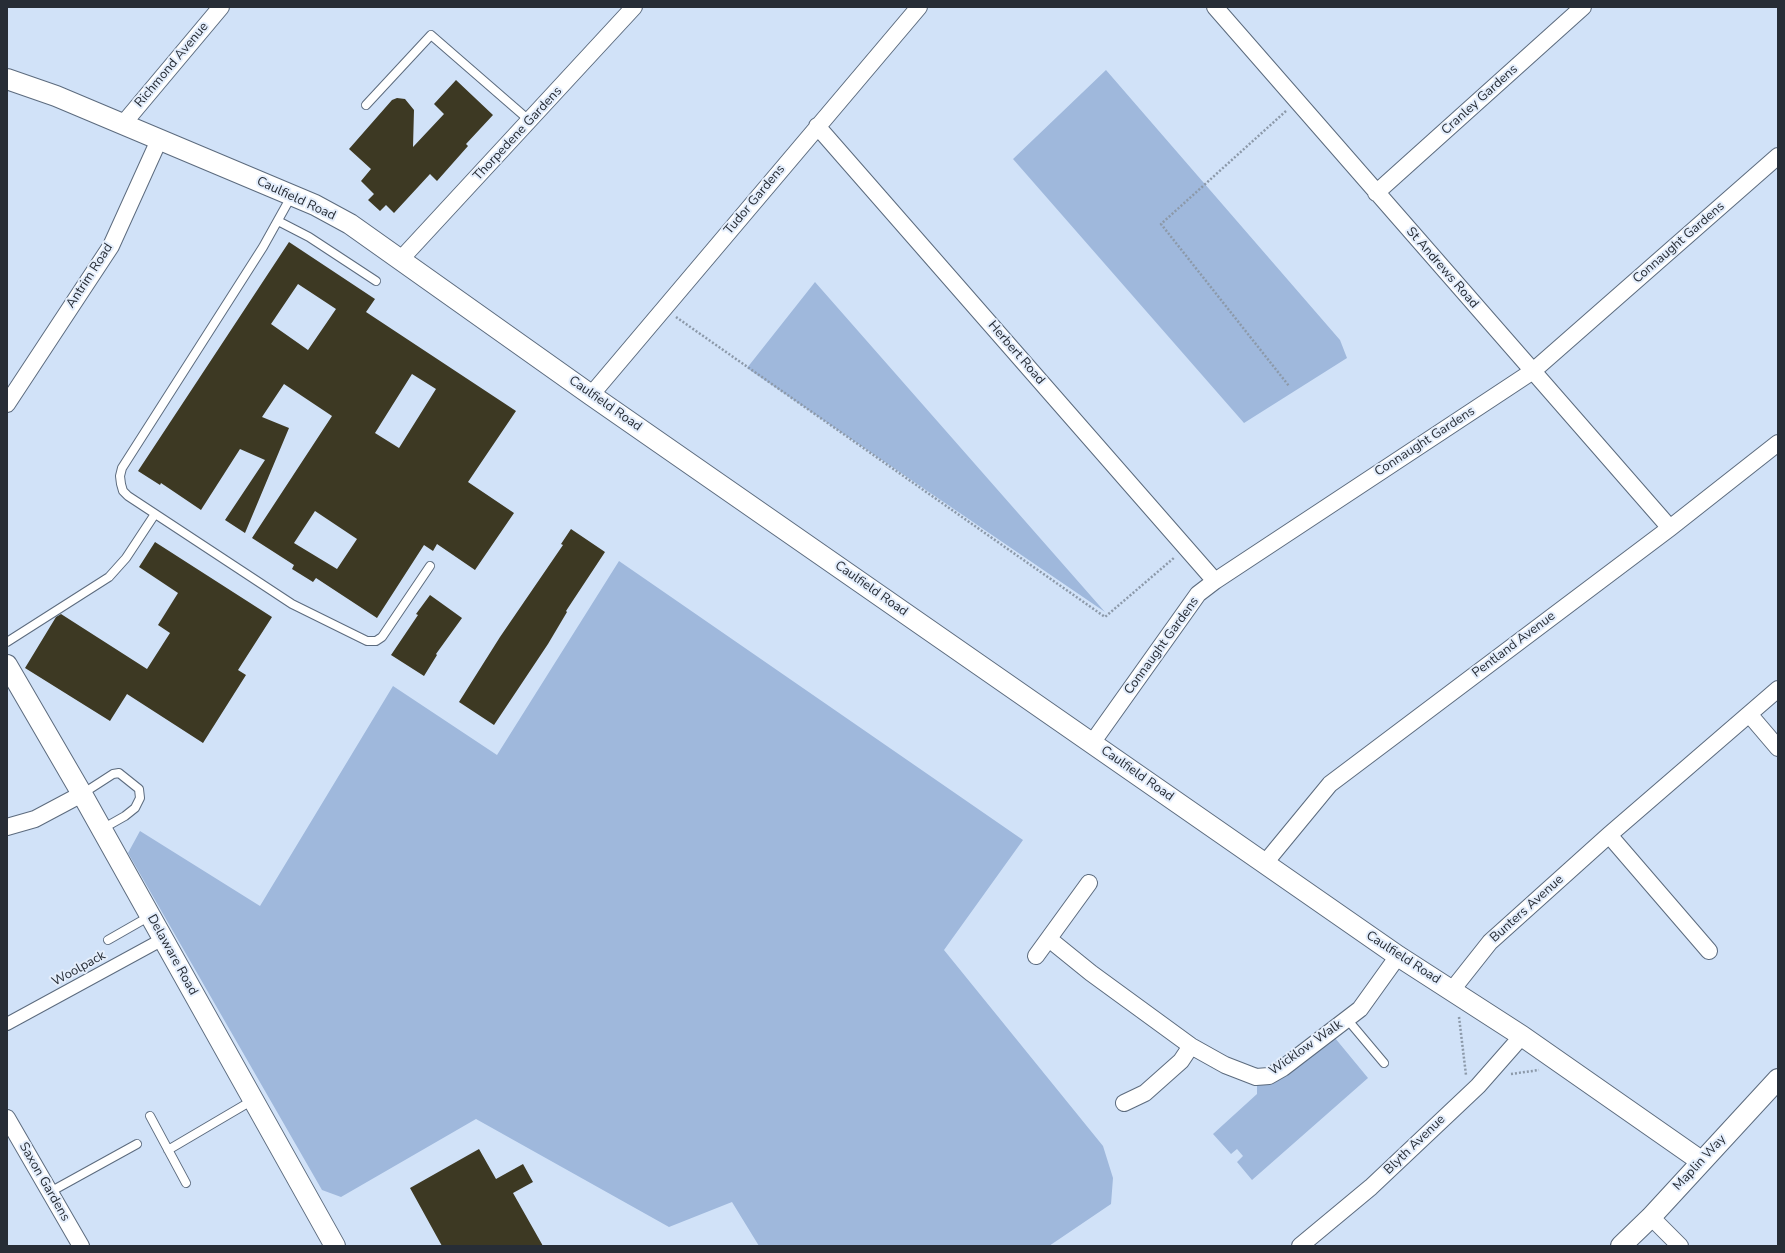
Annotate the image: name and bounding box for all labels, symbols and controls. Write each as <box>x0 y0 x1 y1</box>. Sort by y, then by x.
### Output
street label: Richmond Avenue <box>132 19 212 111</box>
street label: Cranley Gardens <box>1439 62 1521 138</box>
street label: Thorpedene Gardens <box>470 84 566 184</box>
street label: Tudor Gardens <box>721 162 789 238</box>
street label: Caulfield Road <box>254 174 338 224</box>
street label: Connaught Gardens <box>1630 199 1728 287</box>
street label: St Andrews Road <box>1403 224 1481 312</box>
street label: Antrim Road <box>63 241 117 311</box>
street label: Herbert Road <box>984 318 1048 388</box>
street label: Caulfield Road <box>565 373 645 435</box>
street label: Connaught Gardens <box>1372 404 1478 480</box>
street label: Caulfield Road <box>831 558 911 620</box>
street label: Connaught Gardens <box>1121 594 1203 698</box>
street label: Pentland Avenue <box>1469 609 1559 681</box>
street label: Caulfield Road <box>1097 743 1177 805</box>
street label: Bunters Avenue <box>1487 872 1567 946</box>
street label: Delaware Road <box>143 912 201 998</box>
street label: Caulfield Road <box>1363 928 1443 988</box>
street label: Woolpack <box>49 948 109 990</box>
street label: Wicklow Walk <box>1266 1017 1346 1079</box>
street label: Blyth Avenue <box>1381 1112 1449 1178</box>
street label: Maplin Way <box>1670 1132 1730 1194</box>
street label: Saxon Gardens <box>15 1140 73 1224</box>

